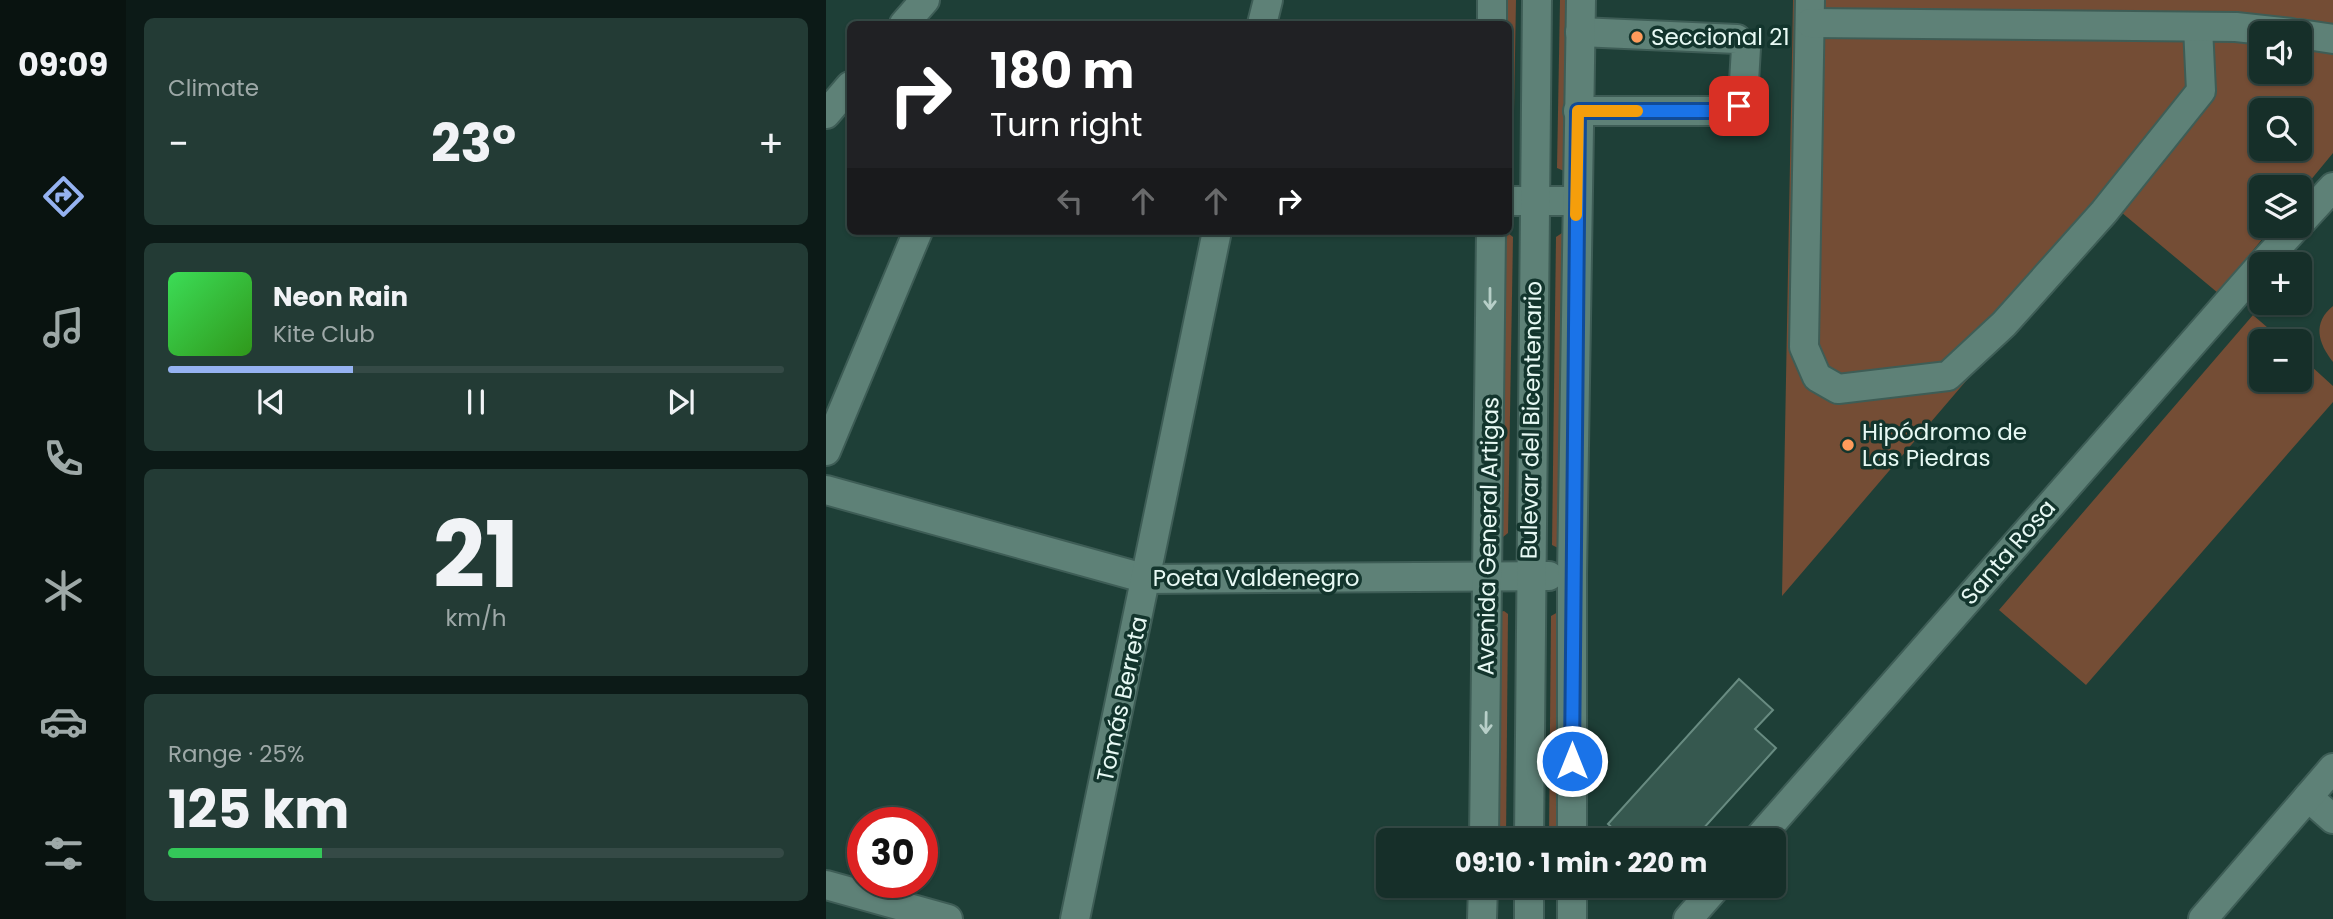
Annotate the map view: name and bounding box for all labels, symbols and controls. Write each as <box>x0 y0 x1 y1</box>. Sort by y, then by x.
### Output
place label: Seccional 21 <box>1651 21 1790 53</box>
map controls <box>2249 21 2312 392</box>
button: sound <box>2249 21 2312 84</box>
marker: Seccional 21 <box>1629 29 1645 45</box>
text: 180 m <box>990 37 1134 105</box>
text: 09:09 <box>18 42 108 87</box>
icon: right <box>875 49 966 140</box>
text: Climate <box>168 72 259 104</box>
pin <box>1709 76 1769 136</box>
icon: arrive <box>1720 87 1758 125</box>
button: search <box>2249 98 2312 161</box>
text: Turn right <box>990 102 1142 147</box>
text: 23° <box>431 107 516 180</box>
text: − <box>168 117 189 170</box>
text: + <box>758 117 784 170</box>
icon: directions <box>39 172 88 221</box>
button: layers <box>2249 175 2312 238</box>
icon: left <box>1051 182 1089 220</box>
icon: ahead <box>1124 182 1162 220</box>
icon: ahead <box>1197 182 1235 220</box>
icon: right <box>1270 182 1308 220</box>
button: + <box>2249 252 2312 315</box>
text: Neon Rain <box>273 279 408 315</box>
street label: Bulevar del Bicentenario <box>1513 281 1549 559</box>
one-way arrow <box>1483 287 1497 310</box>
icon: music <box>39 303 88 352</box>
text: Kite Club <box>273 318 375 350</box>
button: − <box>2249 329 2312 392</box>
icon: previous <box>252 383 290 421</box>
icon: pause <box>457 383 495 421</box>
icon: next <box>662 383 700 421</box>
street label: Avenida General Artigas <box>1470 396 1506 676</box>
place label: Hipódromo de Las Piedras <box>1862 416 2027 474</box>
icon: phone <box>39 434 88 483</box>
marker: Hipódromo de Las Piedras <box>1840 437 1856 453</box>
text: 21 <box>433 491 519 619</box>
street label: Santa Rosa <box>1953 492 2063 612</box>
street label: Poeta Valdenegro <box>1153 562 1359 594</box>
icon: climate <box>39 566 88 615</box>
text: km/h <box>445 602 507 634</box>
street label: Tomás Berreta <box>1089 613 1155 785</box>
icon: car <box>39 697 88 746</box>
one-way arrow <box>1479 711 1493 734</box>
position arrow <box>1535 724 1609 798</box>
text: Range · 25% <box>168 738 304 770</box>
text: 125 km <box>168 773 349 846</box>
speed limit sign: 30 <box>847 807 938 898</box>
icon: filters <box>39 829 88 878</box>
text: 09:10 · 1 min · 220 m <box>1455 845 1707 881</box>

